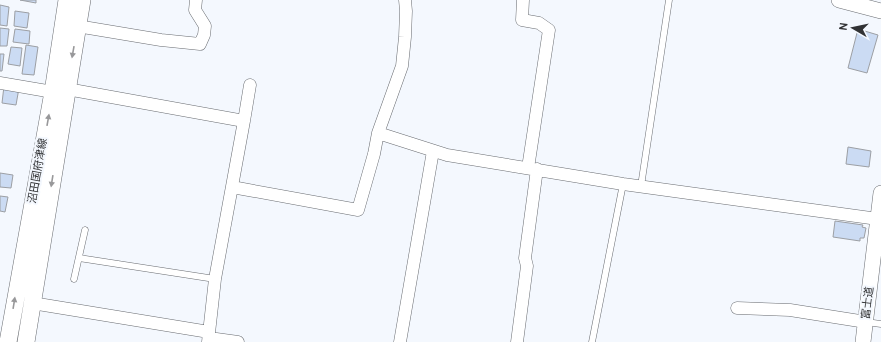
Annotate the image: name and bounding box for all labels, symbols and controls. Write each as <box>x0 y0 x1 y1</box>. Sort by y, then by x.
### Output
north arrow <box>833 8 873 48</box>
text: N <box>837 22 852 32</box>
one-way arrow <box>70 46 76 58</box>
one-way arrow <box>45 114 51 127</box>
street label: 沼田国府津線 <box>25 137 51 205</box>
one-way arrow <box>49 174 55 187</box>
street label: 富士道 <box>859 286 877 320</box>
one-way arrow <box>11 297 17 310</box>

